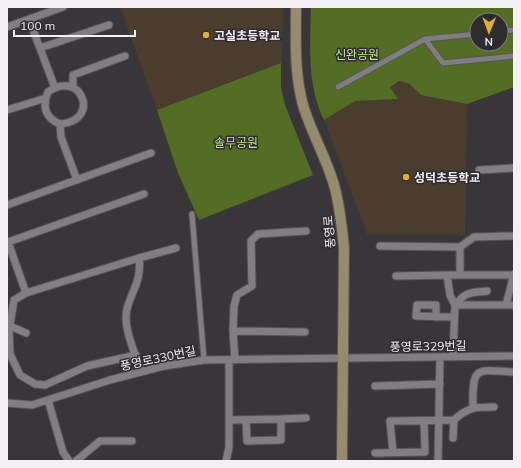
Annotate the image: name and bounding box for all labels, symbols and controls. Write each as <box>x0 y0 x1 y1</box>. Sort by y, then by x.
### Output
scale bar <box>14 12 135 38</box>
north arrow <box>469 12 509 52</box>
text: 100 m <box>20 18 55 33</box>
place label: 고실초등학교 <box>214 28 280 43</box>
marker: 고실초등학교 <box>201 30 211 40</box>
text: N <box>485 35 493 49</box>
park label: 신완공원 <box>335 47 379 62</box>
park label: 솔무공원 <box>214 135 258 150</box>
place label: 성덕초등학교 <box>414 170 480 185</box>
marker: 성덕초등학교 <box>401 172 411 182</box>
street label: 풍영로 <box>320 215 338 249</box>
street label: 풍영로329번길 <box>389 338 467 354</box>
street label: 풍영로330번길 <box>119 343 197 373</box>

